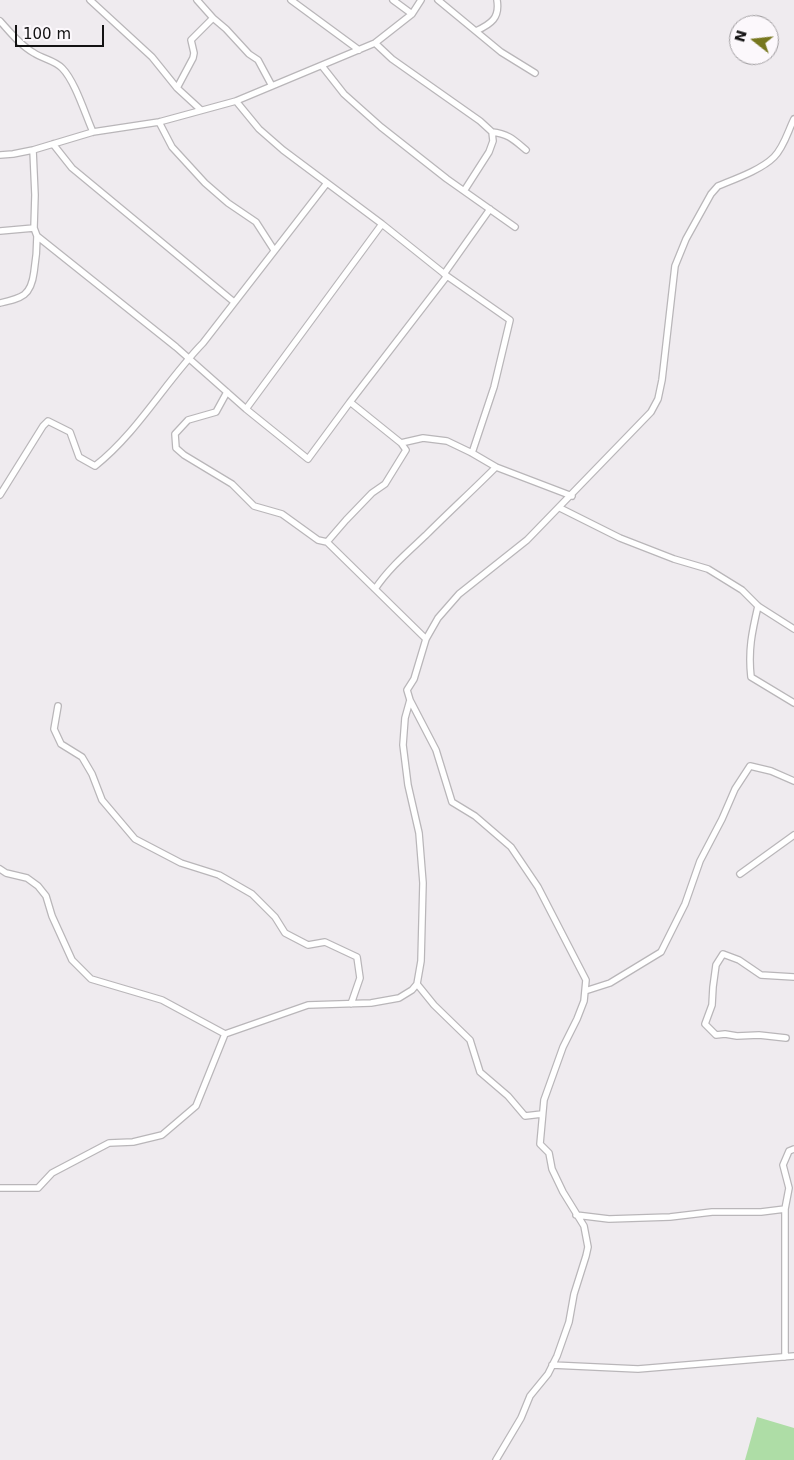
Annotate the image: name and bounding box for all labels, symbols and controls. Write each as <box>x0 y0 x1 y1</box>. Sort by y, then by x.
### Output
scale bar <box>18 15 106 47</box>
north arrow <box>729 15 779 65</box>
text: 100 m <box>23 25 71 43</box>
text: N <box>731 28 750 44</box>

